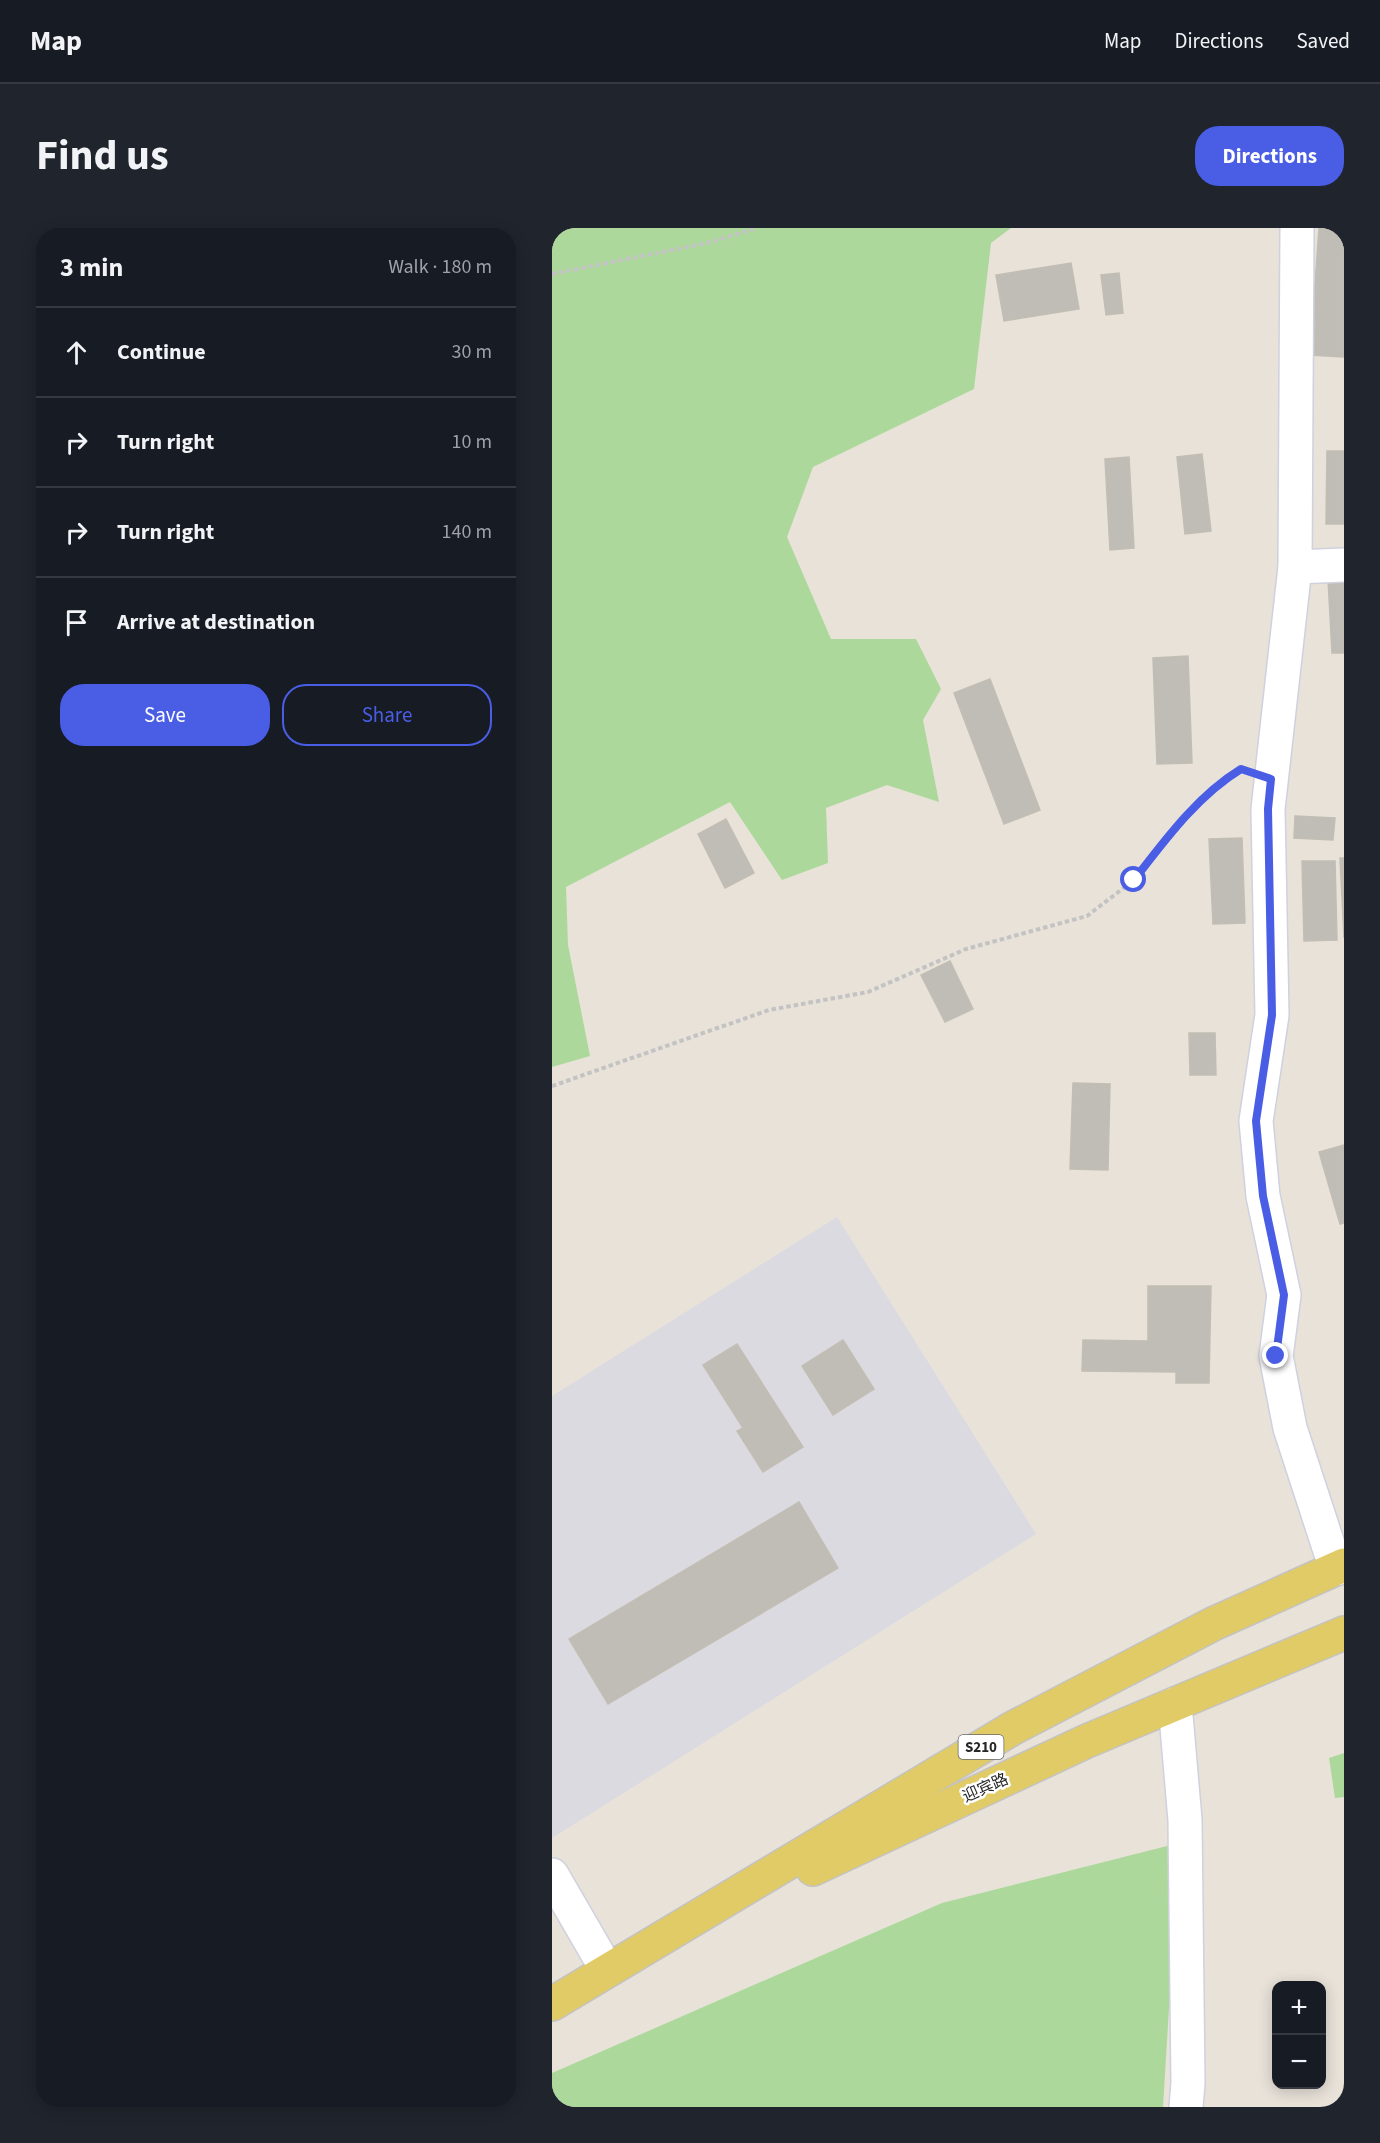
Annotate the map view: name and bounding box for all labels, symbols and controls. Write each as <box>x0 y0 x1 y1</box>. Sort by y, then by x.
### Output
text: Map <box>30 21 82 61</box>
text: Map <box>1104 26 1142 56</box>
text: Directions <box>1175 26 1263 56</box>
text: Saved <box>1296 26 1350 56</box>
text: Find us <box>36 126 169 186</box>
button: Directions <box>1195 126 1344 186</box>
text: 3 min <box>60 249 123 286</box>
text: Walk · 180 m <box>388 253 492 281</box>
icon: ahead <box>60 336 93 369</box>
text: Continue <box>117 336 206 368</box>
text: 30 m <box>452 338 492 366</box>
icon: right <box>60 426 93 459</box>
text: Turn right <box>117 426 214 458</box>
text: 10 m <box>452 428 492 456</box>
icon: right <box>60 516 93 549</box>
text: Turn right <box>117 516 214 548</box>
text: 140 m <box>442 518 492 546</box>
icon: arrive <box>60 606 93 639</box>
text: Arrive at destination <box>117 606 315 638</box>
button: Save <box>60 684 270 746</box>
button: Share <box>282 684 492 746</box>
route start <box>1120 866 1146 892</box>
route end <box>1262 1342 1288 1368</box>
road number: S210 <box>958 1735 1004 1759</box>
street label: 迎宾路 <box>959 1768 1012 1808</box>
map controls <box>1272 1981 1326 2089</box>
button: + <box>1272 1981 1326 2035</box>
button: − <box>1272 2035 1326 2089</box>

